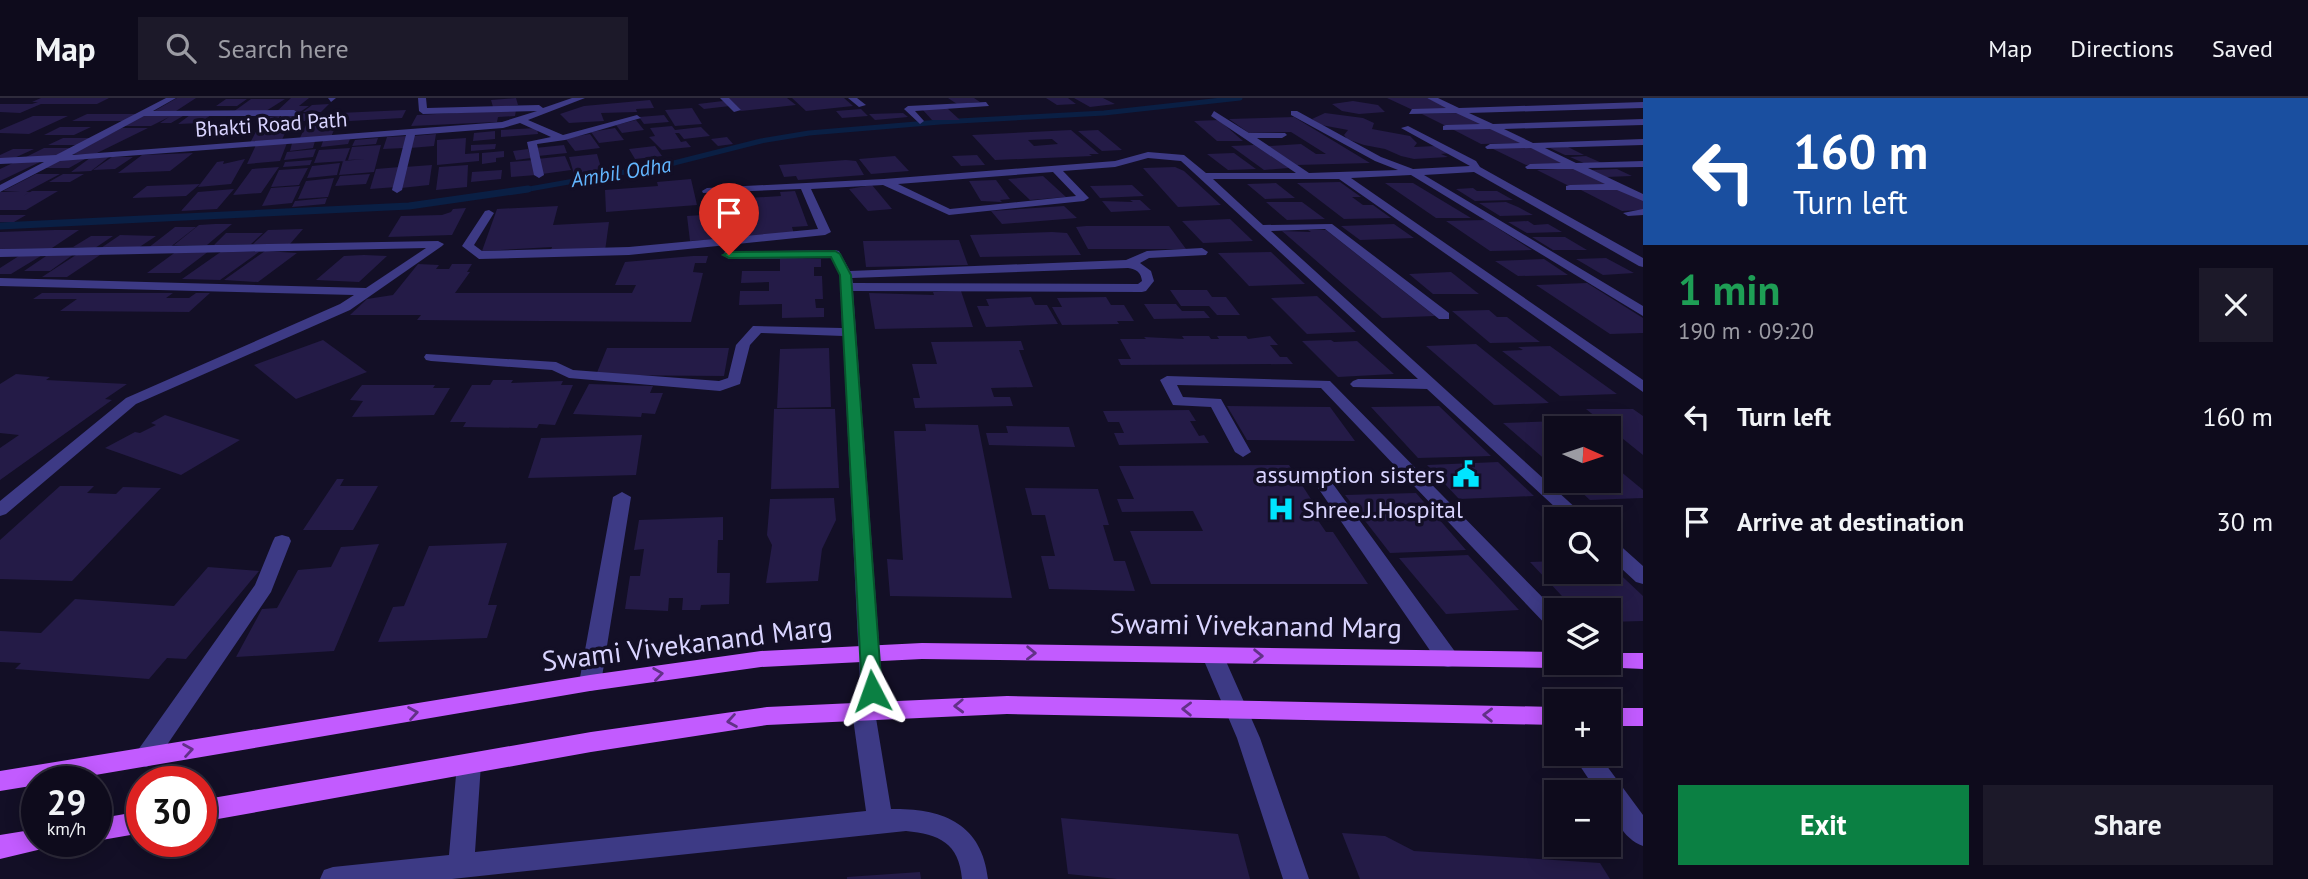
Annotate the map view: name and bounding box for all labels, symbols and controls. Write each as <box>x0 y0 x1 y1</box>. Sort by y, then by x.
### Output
search box <box>138 17 628 80</box>
text: Map <box>35 27 96 70</box>
icon: search <box>162 29 200 67</box>
text: Search here <box>218 32 349 65</box>
text: Map <box>1988 33 2032 64</box>
text: Directions <box>2070 33 2174 64</box>
text: Saved <box>2212 33 2273 64</box>
street label: Bhakti Road Path <box>194 105 348 143</box>
text: 160 m <box>1793 119 1928 183</box>
icon: left <box>1678 126 1769 217</box>
water label: Ambil Odha <box>568 151 674 193</box>
text: Turn left <box>1793 181 1908 223</box>
pin <box>699 183 759 255</box>
icon: arrive <box>710 194 748 232</box>
text: 1 min <box>1678 262 1780 317</box>
button: close <box>2199 268 2273 342</box>
text: 190 m · 09:20 <box>1678 316 1814 345</box>
icon: left <box>1678 398 1716 436</box>
text: Turn left <box>1737 400 1831 433</box>
text: 160 m <box>2202 400 2273 433</box>
north arrow <box>1544 416 1620 494</box>
map controls <box>1544 416 1621 857</box>
place label: assumption sisters <box>1256 459 1445 490</box>
public building icon: assumption sisters <box>1451 459 1481 489</box>
hospital icon: Shree.J.Hospital <box>1266 494 1296 524</box>
place label: Shree.J.Hospital <box>1302 494 1463 525</box>
icon: arrive <box>1678 503 1716 541</box>
text: Arrive at destination <box>1737 505 1964 538</box>
text: 30 m <box>2217 505 2273 538</box>
button: search <box>1544 507 1621 584</box>
button: layers <box>1544 598 1621 675</box>
street label: Swami Vivekanand Marg <box>1110 604 1402 646</box>
street label: Swami Vivekanand Marg <box>540 607 834 679</box>
one-way arrow <box>1026 645 1037 661</box>
one-way arrow <box>1253 649 1264 664</box>
position arrow <box>835 654 909 728</box>
one-way arrow <box>652 667 663 682</box>
button: + <box>1544 689 1621 766</box>
one-way arrow <box>953 699 964 714</box>
one-way arrow <box>1181 701 1192 716</box>
one-way arrow <box>407 706 419 721</box>
one-way arrow <box>1482 707 1492 723</box>
one-way arrow <box>726 713 738 728</box>
one-way arrow <box>182 743 194 758</box>
speed limit sign: 30 <box>126 766 217 857</box>
text: 29 <box>47 779 86 825</box>
button: − <box>1544 780 1621 857</box>
button: Exit <box>1678 785 1969 865</box>
button: Share <box>1983 785 2273 865</box>
text: km/h <box>47 817 86 840</box>

